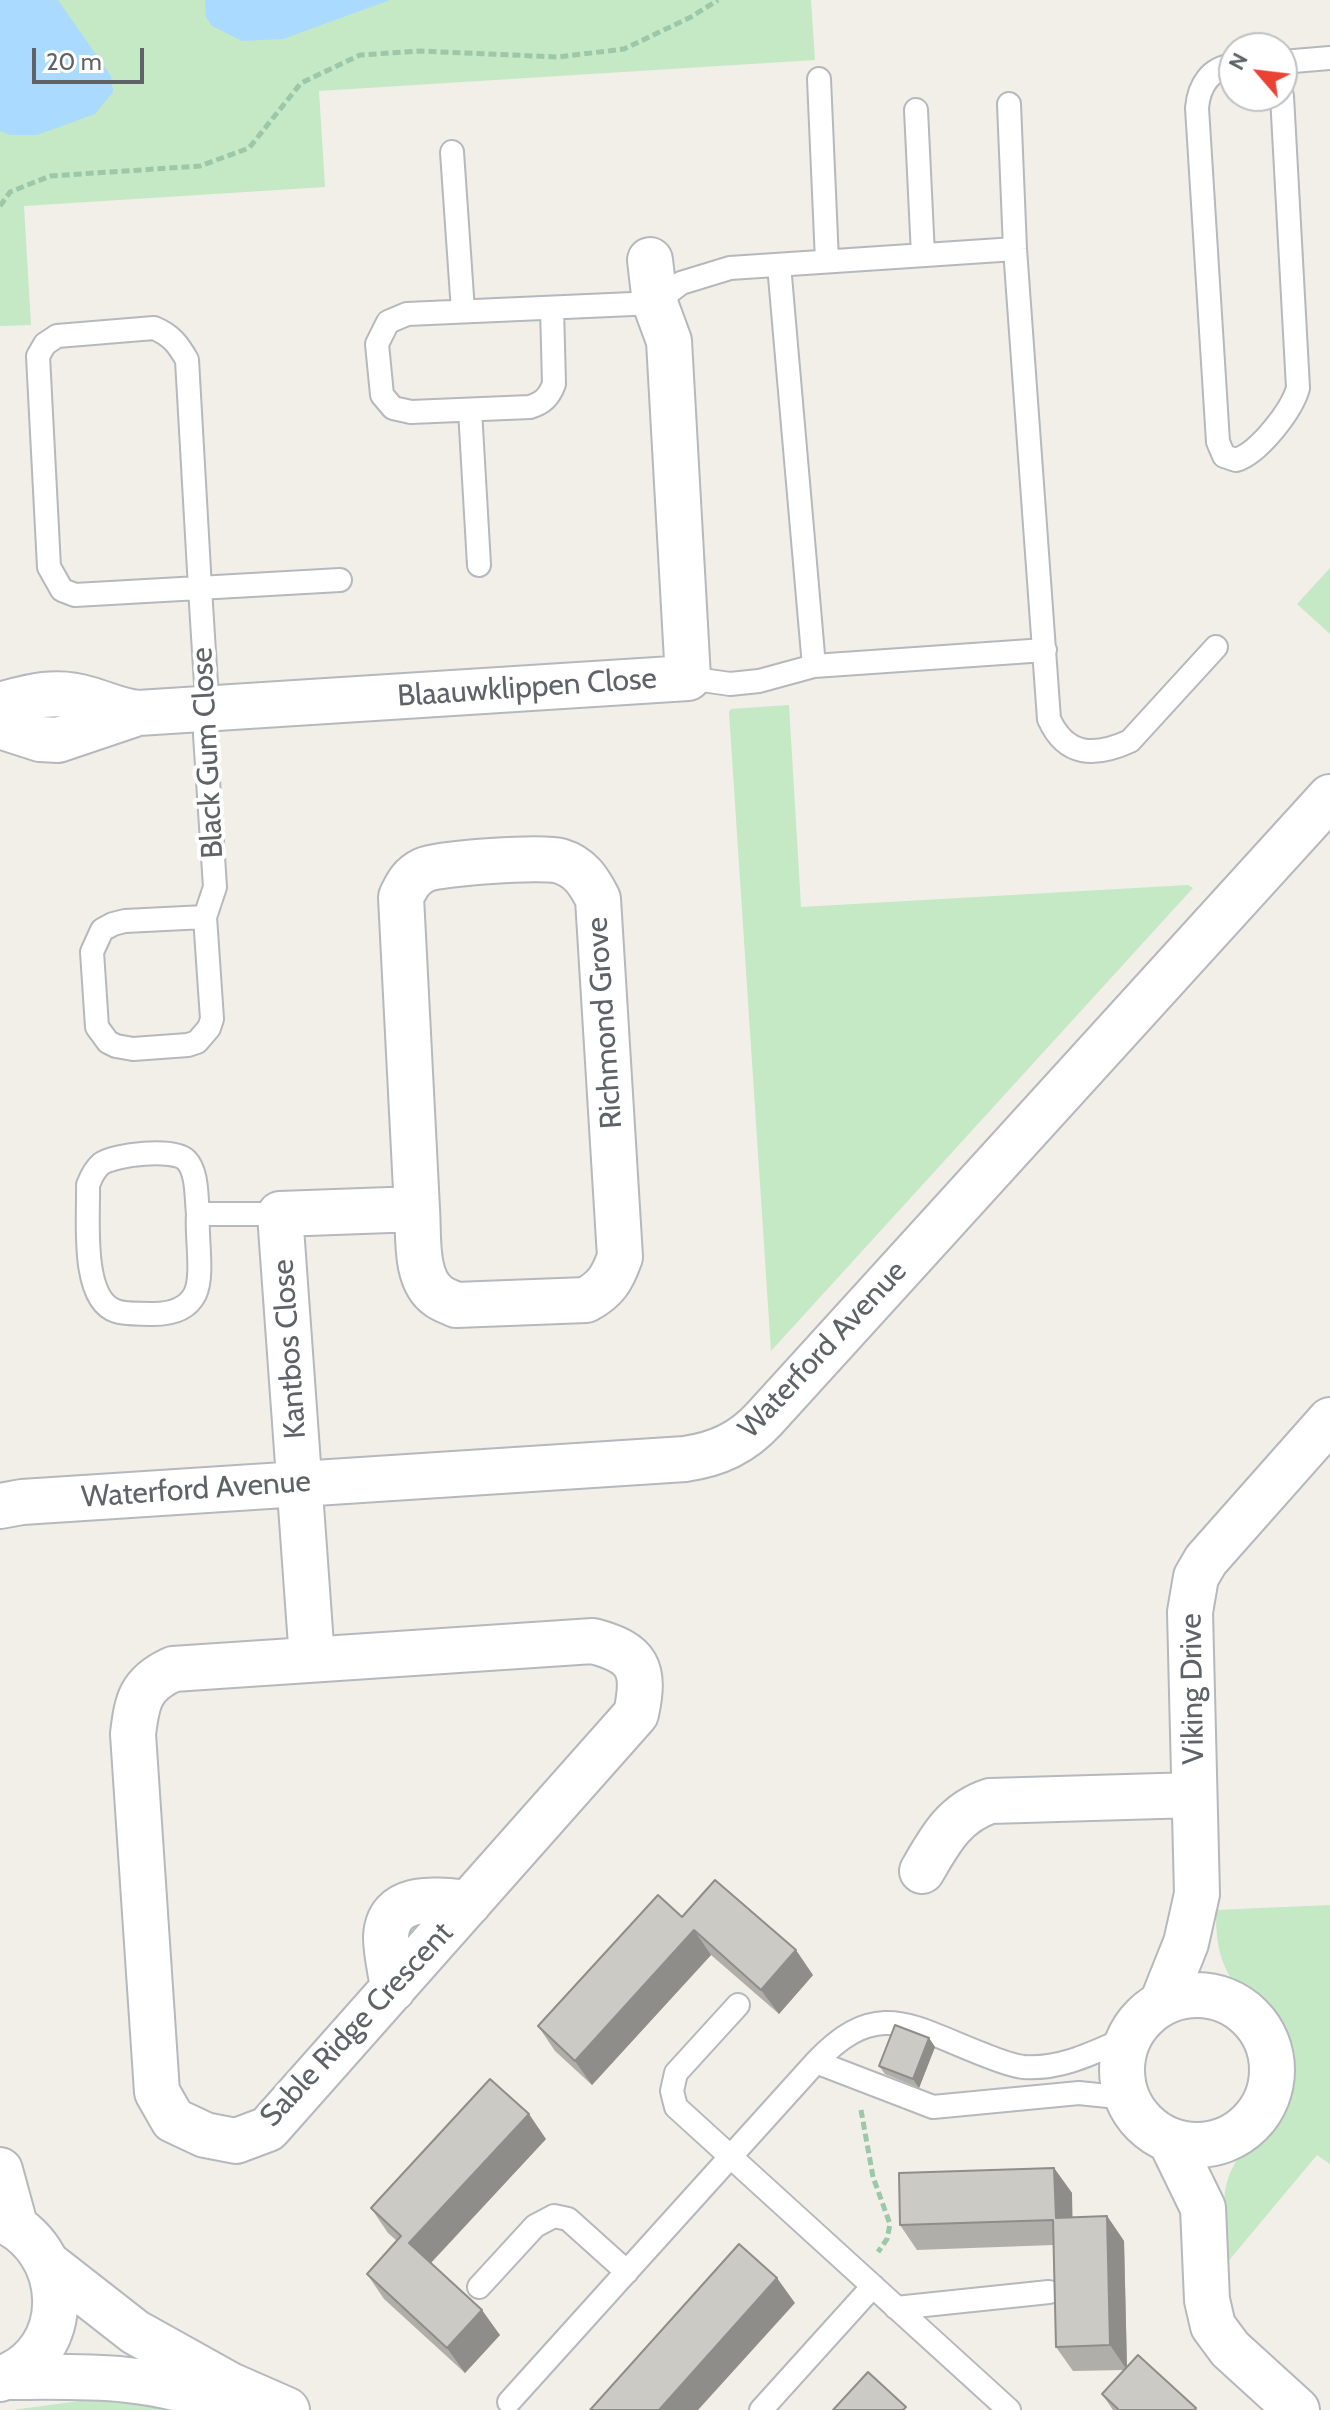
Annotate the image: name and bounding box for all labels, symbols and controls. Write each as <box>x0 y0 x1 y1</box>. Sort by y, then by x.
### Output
scale bar <box>36 32 148 82</box>
north arrow <box>1218 32 1298 112</box>
text: 20 m <box>46 47 102 76</box>
text: N <box>1223 48 1254 75</box>
street label: Black Gum Close <box>184 646 232 860</box>
street label: Blaauwklippen Close <box>396 661 658 715</box>
street label: Richmond Grove <box>580 916 630 1130</box>
street label: Waterford Avenue <box>731 1254 915 1446</box>
street label: Kantbos Close <box>266 1258 314 1440</box>
street label: Waterford Avenue <box>80 1464 312 1516</box>
street label: Viking Drive <box>1174 1613 1212 1765</box>
street label: Sable Ridge Crescent <box>253 1915 461 2135</box>

